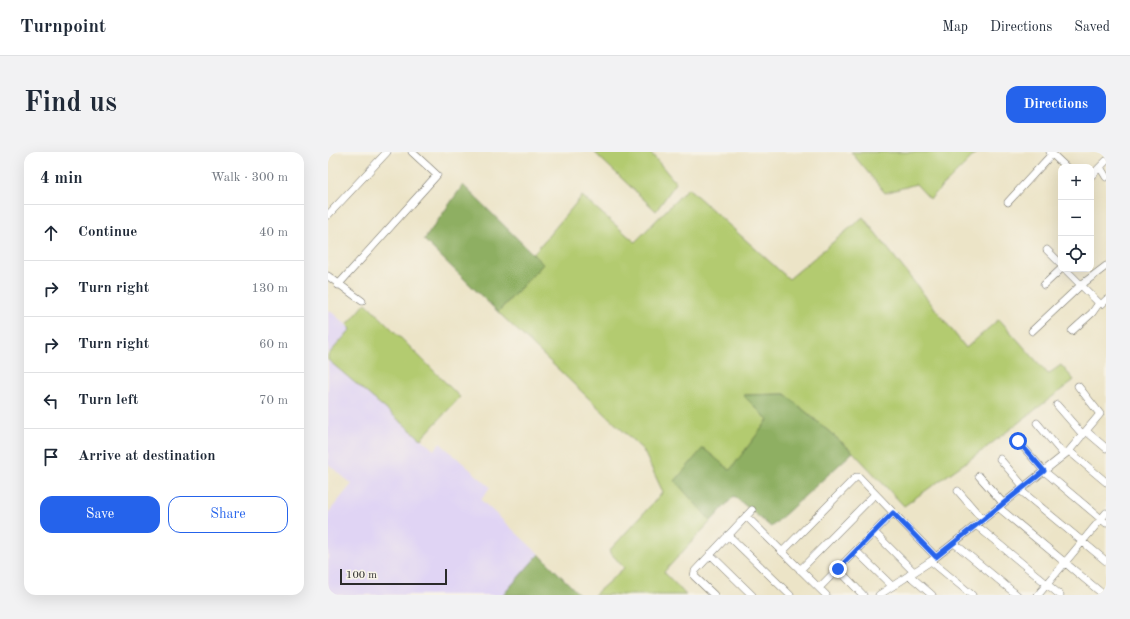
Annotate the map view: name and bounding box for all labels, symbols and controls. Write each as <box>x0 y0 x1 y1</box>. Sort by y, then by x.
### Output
text: Turnpoint <box>20 18 106 37</box>
text: Map <box>942 20 968 34</box>
text: Directions <box>990 20 1052 34</box>
text: Saved <box>1074 20 1110 34</box>
button: Directions <box>1006 86 1106 123</box>
text: Find us <box>24 90 117 118</box>
map controls <box>1058 164 1094 272</box>
button: + <box>1058 164 1094 200</box>
text: 4 min <box>40 170 83 187</box>
text: Walk · 300 m <box>211 171 288 184</box>
button: − <box>1058 200 1094 236</box>
icon: ahead <box>40 222 62 244</box>
text: Continue <box>78 225 137 240</box>
text: 40 m <box>259 226 288 239</box>
button: locate <box>1058 236 1094 272</box>
icon: right <box>40 278 62 300</box>
text: Turn right <box>78 281 149 296</box>
text: 130 m <box>251 282 288 295</box>
icon: right <box>40 334 62 356</box>
text: Turn right <box>78 337 149 352</box>
text: 60 m <box>259 338 288 351</box>
icon: left <box>40 390 62 412</box>
text: Turn left <box>78 393 138 408</box>
text: 70 m <box>259 394 288 407</box>
route start <box>1009 432 1027 450</box>
icon: arrive <box>40 446 62 468</box>
text: Arrive at destination <box>78 449 216 464</box>
button: Save <box>40 496 160 533</box>
button: Share <box>168 496 288 533</box>
route end <box>829 560 847 578</box>
scale bar <box>340 567 447 586</box>
text: 100 m <box>346 570 377 581</box>

